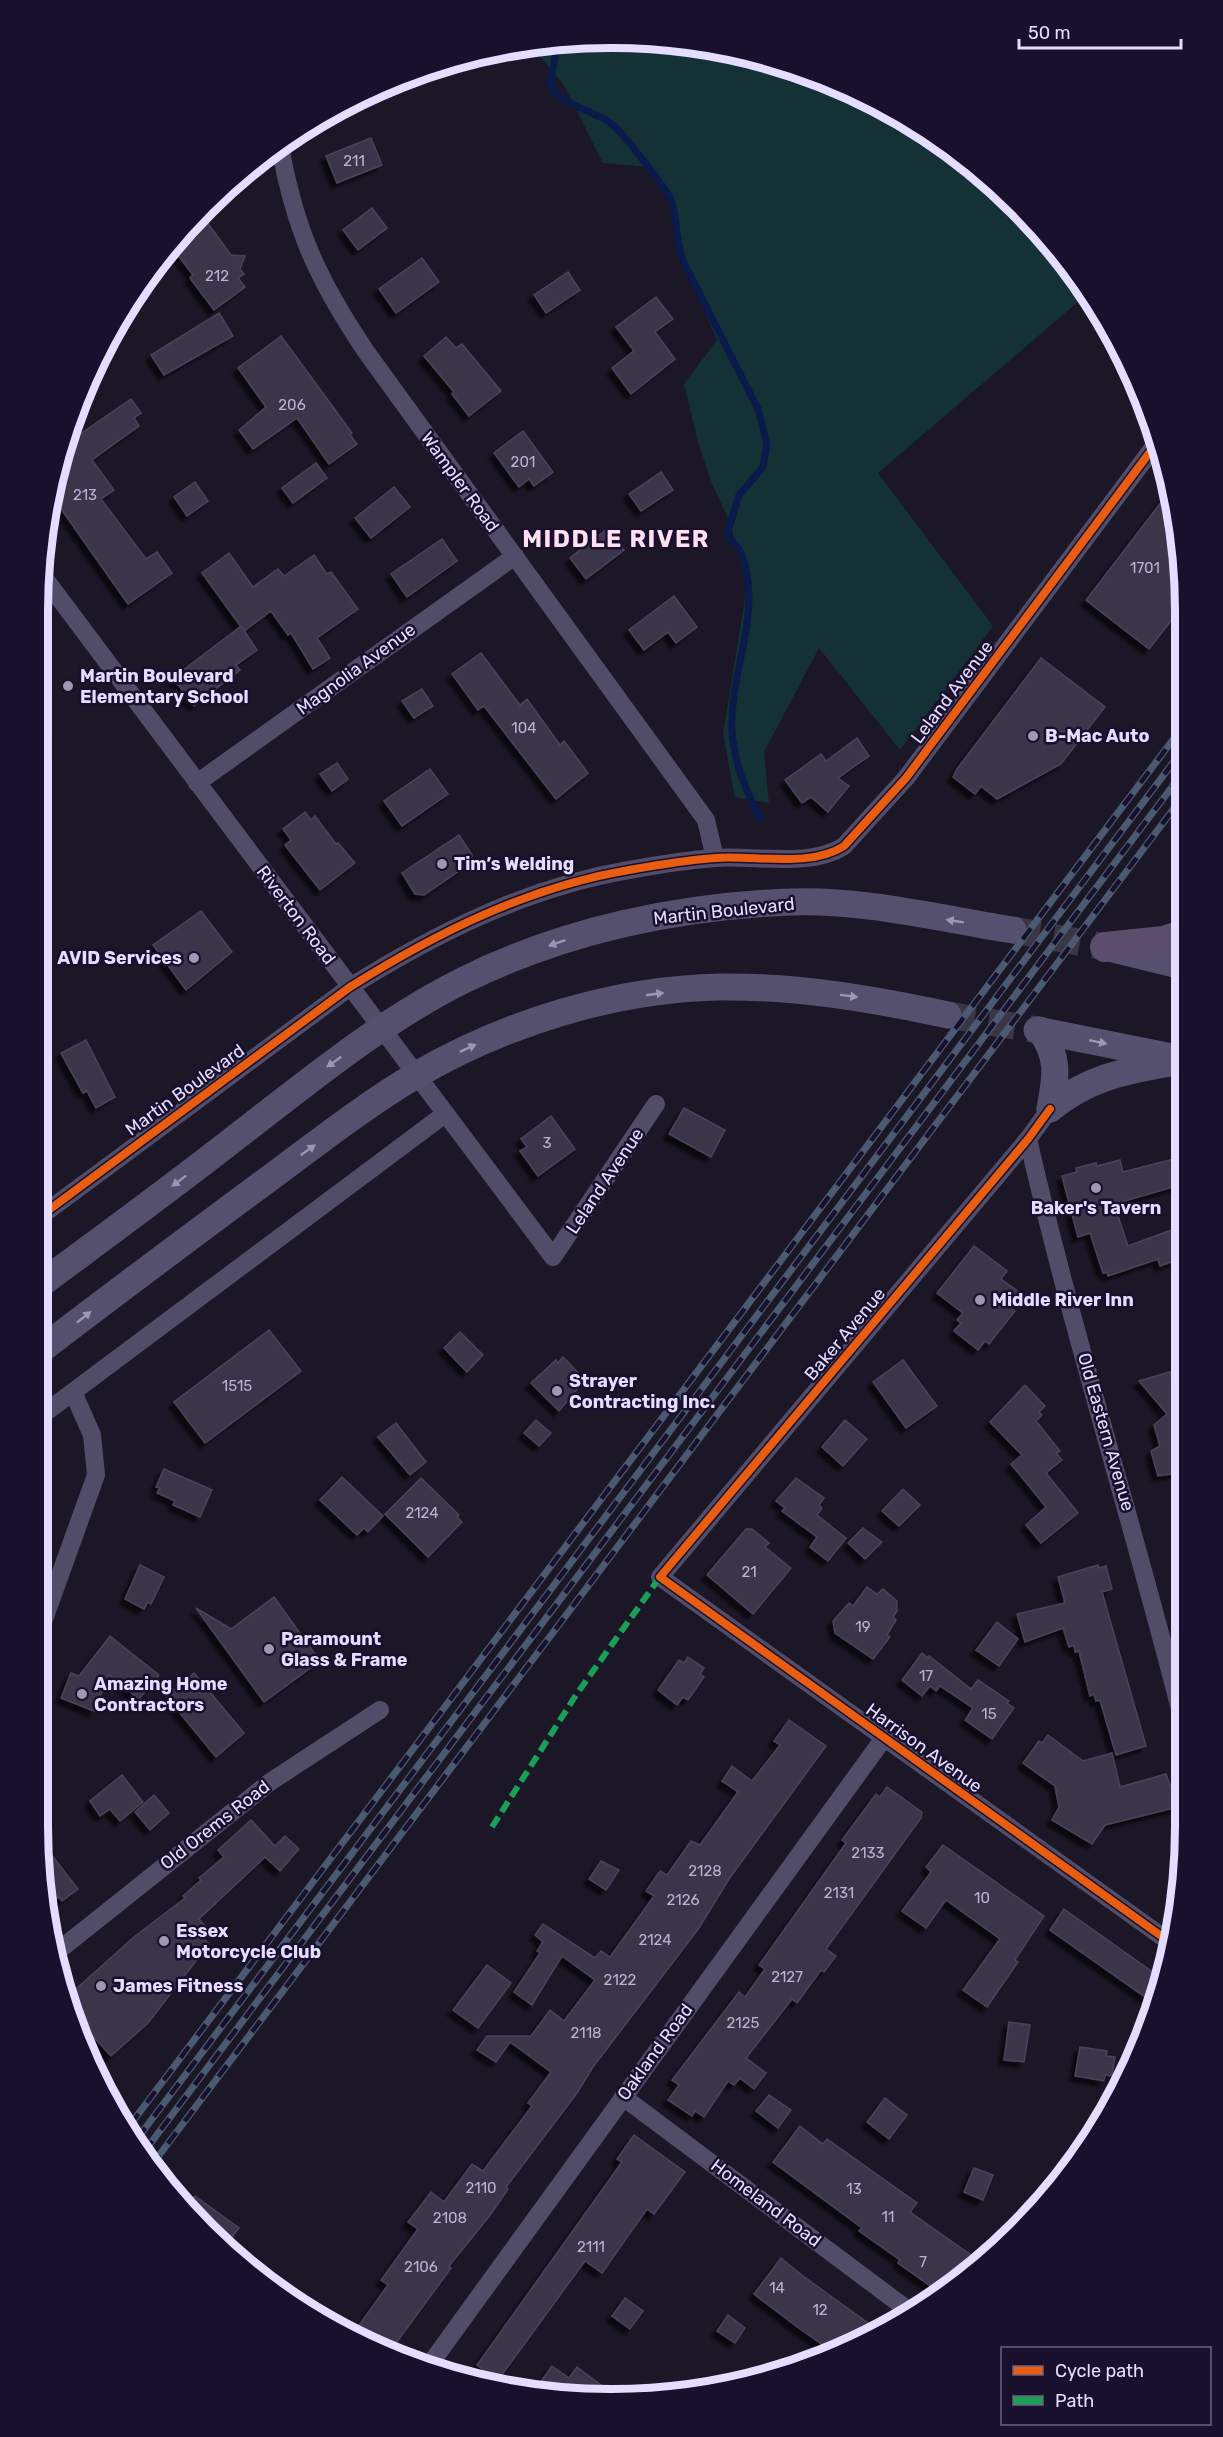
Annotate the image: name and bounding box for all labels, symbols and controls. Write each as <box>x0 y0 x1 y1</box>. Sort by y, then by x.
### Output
scale bar <box>1019 12 1181 50</box>
text: 50 m <box>1028 22 1071 44</box>
house number: 211 <box>343 152 365 170</box>
house number: 212 <box>205 267 229 285</box>
house number: 206 <box>278 396 306 414</box>
street label: Wampler Road <box>416 428 504 536</box>
house number: 201 <box>511 453 535 471</box>
house number: 213 <box>73 486 97 504</box>
district label: MIDDLE RIVER <box>522 525 710 553</box>
house number: 1701 <box>1130 559 1160 577</box>
street label: Magnolia Avenue <box>292 618 420 720</box>
street label: Leland Avenue <box>906 636 998 748</box>
place label: Martin Boulevard Elementary School <box>80 665 249 708</box>
marker: Martin Boulevard Elementary School <box>61 679 75 693</box>
house number: 104 <box>511 719 537 737</box>
place label: B-Mac Auto <box>1045 725 1149 747</box>
marker: B-Mac Auto <box>1026 729 1040 743</box>
place label: Tim’s Welding <box>454 853 574 875</box>
marker: Tim’s Welding <box>435 857 449 871</box>
street label: Riverton Road <box>252 861 340 969</box>
street label: Martin Boulevard <box>652 893 796 929</box>
one-way arrow <box>946 916 965 925</box>
one-way arrow <box>548 939 566 948</box>
place label: AVID Services <box>57 947 182 969</box>
marker: AVID Services <box>187 951 201 965</box>
one-way arrow <box>645 989 664 998</box>
one-way arrow <box>839 991 858 1000</box>
one-way arrow <box>1088 1038 1107 1047</box>
street label: Martin Boulevard <box>121 1039 249 1141</box>
one-way arrow <box>460 1043 478 1053</box>
one-way arrow <box>326 1056 342 1067</box>
street label: Leland Avenue <box>562 1124 648 1238</box>
house number: 3 <box>542 1134 552 1152</box>
one-way arrow <box>301 1145 316 1157</box>
one-way arrow <box>172 1175 188 1187</box>
marker: Baker's Tavern <box>1089 1181 1103 1195</box>
place label: Baker's Tavern <box>1031 1197 1161 1219</box>
street label: Baker Avenue <box>800 1283 890 1385</box>
place label: Middle River Inn <box>992 1289 1134 1311</box>
marker: Middle River Inn <box>973 1293 987 1307</box>
one-way arrow <box>77 1311 92 1323</box>
street label: Old Eastern Avenue <box>1073 1350 1139 1514</box>
place label: Strayer Contracting Inc. <box>569 1370 715 1413</box>
house number: 1515 <box>222 1377 252 1395</box>
marker: Strayer Contracting Inc. <box>550 1384 564 1398</box>
house number: 2124 <box>405 1504 439 1522</box>
house number: 21 <box>741 1563 757 1581</box>
house number: 19 <box>855 1618 871 1636</box>
place label: Paramount Glass & Frame <box>281 1628 408 1671</box>
marker: Paramount Glass & Frame <box>262 1642 276 1656</box>
house number: 17 <box>919 1667 933 1685</box>
place label: Amazing Home Contractors <box>94 1673 228 1716</box>
marker: Amazing Home Contractors <box>75 1687 89 1701</box>
street label: Harrison Avenue <box>862 1698 986 1798</box>
house number: 15 <box>981 1705 997 1723</box>
street label: Old Orems Road <box>156 1775 274 1875</box>
house number: 2133 <box>851 1844 885 1862</box>
house number: 2128 <box>688 1862 722 1880</box>
house number: 2131 <box>824 1884 854 1902</box>
house number: 10 <box>974 1889 990 1907</box>
house number: 2126 <box>666 1891 700 1909</box>
place label: Essex Motorcycle Club <box>176 1920 321 1963</box>
house number: 2124 <box>638 1931 672 1949</box>
marker: Essex Motorcycle Club <box>157 1934 171 1948</box>
house number: 2127 <box>771 1968 803 1986</box>
house number: 2122 <box>604 1971 637 1989</box>
place label: James Fitness <box>113 1975 244 1997</box>
marker: James Fitness <box>94 1979 108 1993</box>
street label: Oakland Road <box>612 1999 698 2105</box>
house number: 2125 <box>727 2014 760 2032</box>
house number: 2118 <box>570 2024 602 2042</box>
street label: Homeland Road <box>707 2154 825 2252</box>
house number: 2110 <box>465 2179 497 2197</box>
house number: 13 <box>846 2180 862 2198</box>
house number: 11 <box>882 2208 894 2226</box>
house number: 2108 <box>433 2209 467 2227</box>
house number: 2111 <box>577 2238 605 2256</box>
house number: 7 <box>919 2253 927 2271</box>
house number: 2106 <box>404 2258 438 2276</box>
house number: 14 <box>769 2279 785 2297</box>
house number: 12 <box>812 2301 828 2319</box>
legend <box>1001 2347 1211 2425</box>
text: Cycle path <box>1055 2360 1144 2382</box>
text: Path <box>1055 2390 1094 2412</box>

